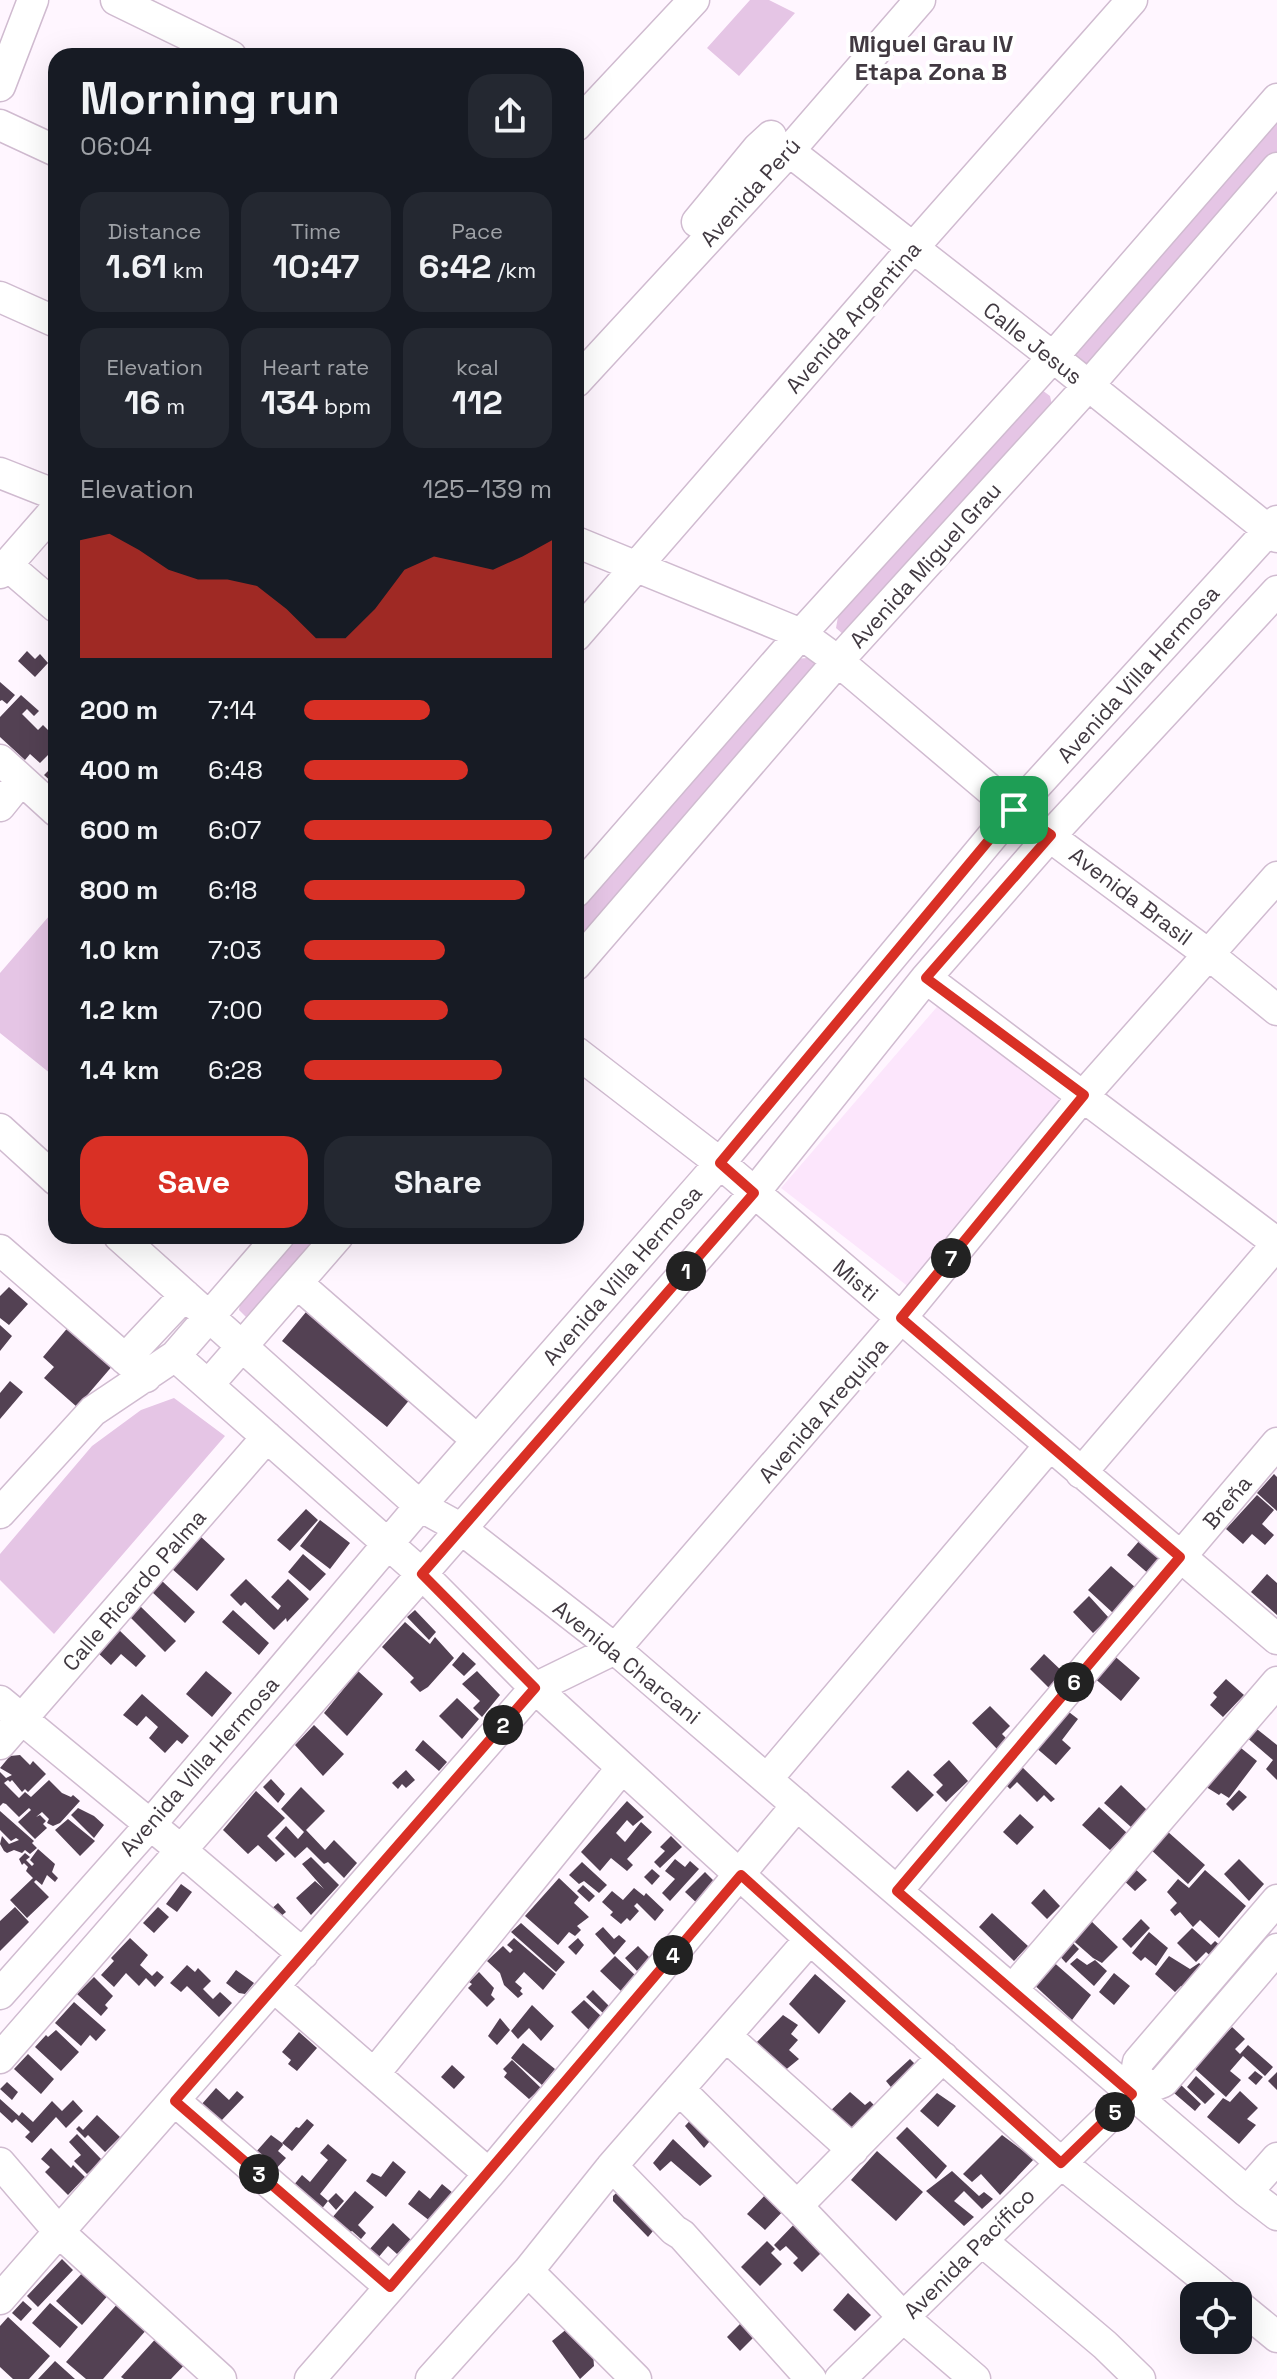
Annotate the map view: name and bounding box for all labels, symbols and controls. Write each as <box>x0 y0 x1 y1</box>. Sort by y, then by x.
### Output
district label: Miguel Grau IV Etapa Zona B <box>849 28 1013 87</box>
text: Morning run <box>80 71 340 127</box>
button: share <box>468 74 552 158</box>
text: 06:04 <box>80 129 152 163</box>
street label: Avenida Perú <box>694 132 806 252</box>
text: Distance <box>108 217 202 245</box>
text: Time <box>291 217 341 245</box>
text: Pace <box>452 217 503 245</box>
street label: Avenida Argentina <box>779 235 927 399</box>
text: 1.61 <box>106 245 167 288</box>
text: 10:47 <box>273 245 359 288</box>
text: 6:42 <box>419 245 492 288</box>
text: km <box>167 256 204 284</box>
text: /km <box>492 256 536 284</box>
street label: Calle Jesus <box>978 296 1088 390</box>
text: Elevation <box>106 353 203 381</box>
text: Heart rate <box>263 353 369 381</box>
text: kcal <box>456 353 499 381</box>
text: 16 <box>124 381 161 424</box>
text: 134 <box>261 381 318 424</box>
text: 112 <box>452 381 503 424</box>
text: m <box>161 392 185 420</box>
text: bpm <box>318 392 371 420</box>
text: Elevation <box>80 472 194 506</box>
text: 125–139 m <box>423 472 552 506</box>
street label: Avenida Miguel Grau <box>843 476 1007 654</box>
street label: Avenida Villa Hermosa <box>1051 579 1225 769</box>
text: 200 m <box>80 693 158 727</box>
text: 7:14 <box>208 693 256 727</box>
text: 400 m <box>80 753 159 787</box>
text: 6:48 <box>208 753 263 787</box>
pin <box>980 776 1048 844</box>
icon: arrive <box>992 788 1036 832</box>
text: 600 m <box>80 813 159 847</box>
text: 6:07 <box>208 813 261 847</box>
street label: Avenida Brasil <box>1064 841 1198 951</box>
text: 800 m <box>80 873 158 907</box>
text: 6:18 <box>208 873 258 907</box>
text: 1.0 km <box>80 933 160 967</box>
text: 7:03 <box>208 933 262 967</box>
text: 1.2 km <box>80 993 158 1027</box>
text: 7:00 <box>208 993 263 1027</box>
text: 1.4 km <box>80 1053 160 1087</box>
text: 6:28 <box>208 1053 262 1087</box>
button: Save <box>80 1136 308 1228</box>
button: Share <box>324 1136 552 1228</box>
street label: Avenida Villa Hermosa <box>536 1179 708 1371</box>
pin: 7 <box>931 1238 971 1278</box>
text: 7 <box>945 1244 957 1272</box>
pin: 1 <box>666 1251 706 1291</box>
street label: Misti <box>827 1253 885 1307</box>
text: 1 <box>681 1257 691 1285</box>
street label: Avenida Arequipa <box>752 1331 894 1488</box>
street label: Breña <box>1196 1469 1258 1535</box>
street label: Calle Ricardo Palma <box>56 1503 212 1677</box>
street label: Avenida Charcani <box>547 1594 707 1730</box>
pin: 6 <box>1054 1662 1094 1702</box>
text: 6 <box>1067 1668 1081 1696</box>
street label: Avenida Villa Hermosa <box>113 1670 285 1862</box>
pin: 2 <box>483 1705 523 1745</box>
text: 2 <box>496 1711 510 1739</box>
pin: 4 <box>653 1935 693 1975</box>
text: 4 <box>666 1941 680 1969</box>
pin: 5 <box>1095 2092 1135 2132</box>
text: 5 <box>1108 2098 1122 2126</box>
pin: 3 <box>239 2154 279 2194</box>
text: 3 <box>252 2160 266 2188</box>
street label: Avenida Pacífico <box>897 2181 1041 2325</box>
map controls <box>1180 2282 1252 2354</box>
button: locate <box>1180 2282 1252 2354</box>

